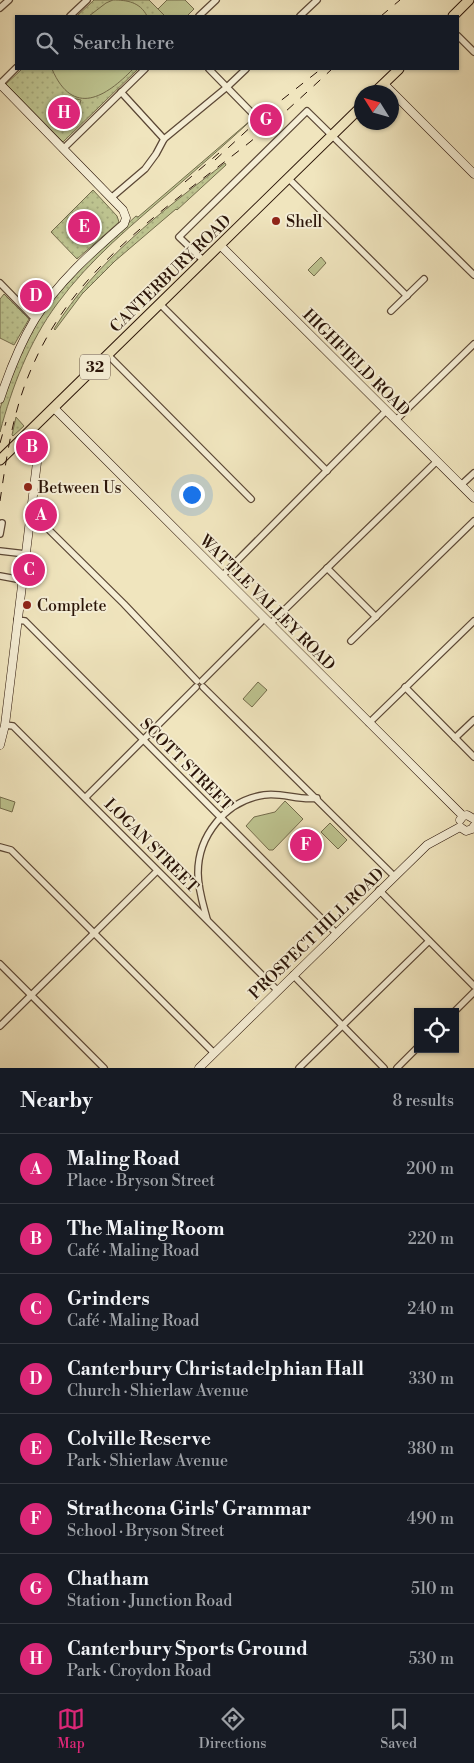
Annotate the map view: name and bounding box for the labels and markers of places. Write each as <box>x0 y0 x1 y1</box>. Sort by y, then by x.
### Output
pin: H <box>48 94 80 132</box>
pin: G <box>250 101 282 139</box>
pin: E <box>68 208 100 246</box>
place label: Shell <box>286 212 323 232</box>
marker: Shell <box>270 215 282 227</box>
pin: D <box>20 277 52 315</box>
pin: B <box>16 428 48 466</box>
place label: Between Us <box>37 478 122 498</box>
marker: Between Us <box>22 481 34 493</box>
pin: A <box>25 496 57 534</box>
pin: C <box>13 551 45 589</box>
place label: Complete <box>37 596 107 616</box>
marker: Complete <box>21 599 33 611</box>
pin: F <box>290 826 322 864</box>

